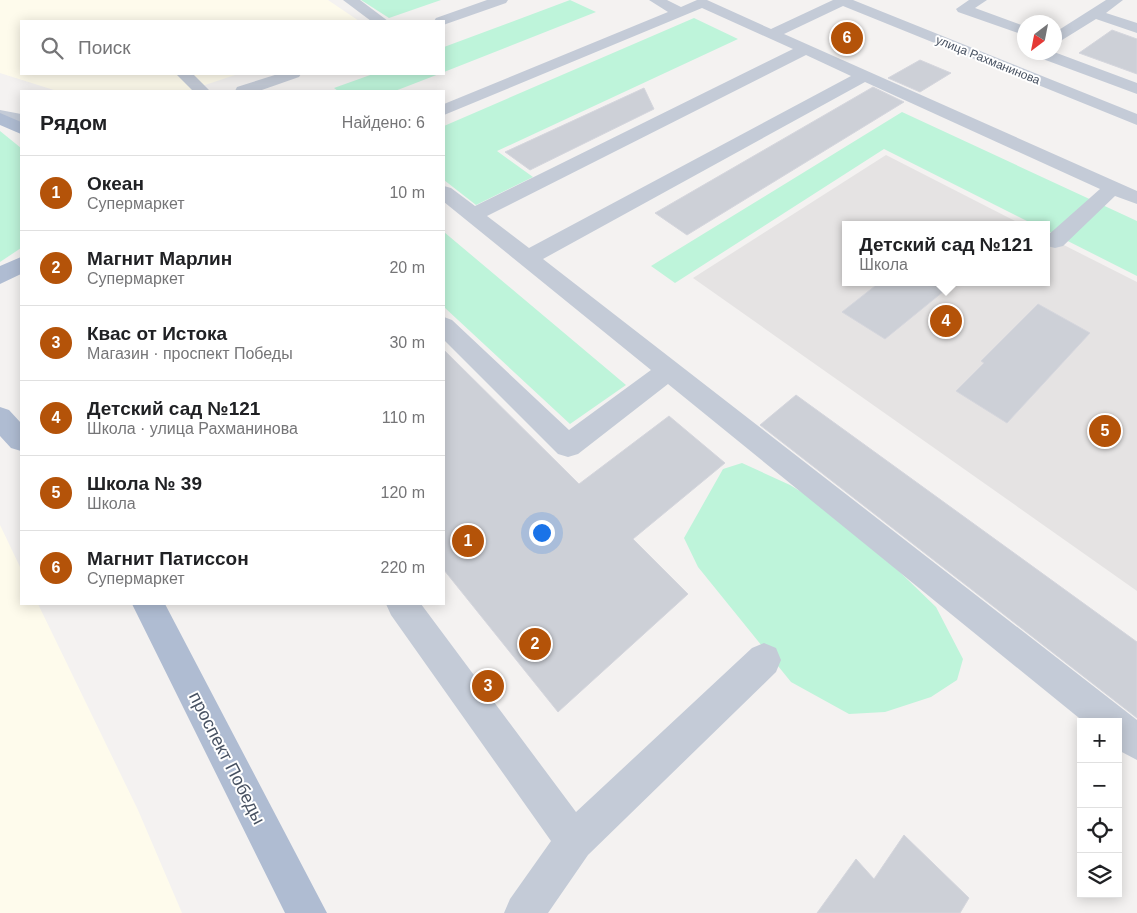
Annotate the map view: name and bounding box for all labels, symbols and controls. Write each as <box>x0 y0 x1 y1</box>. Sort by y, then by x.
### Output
north arrow <box>1017 15 1062 60</box>
pin: 6 <box>831 19 863 57</box>
search box <box>20 20 445 75</box>
street label: улица Рахманинова <box>934 33 1042 87</box>
icon: search <box>38 34 66 62</box>
text: Поиск <box>78 37 131 58</box>
text: Рядом <box>40 111 107 134</box>
text: Найдено: 6 <box>342 114 425 131</box>
text: Океан <box>87 173 144 194</box>
text: 1 <box>52 184 60 201</box>
text: 10 m <box>389 184 425 201</box>
text: Супермаркет <box>87 195 185 212</box>
popup <box>842 221 1050 286</box>
text: Детский сад №121 <box>859 234 1033 255</box>
text: Магнит Марлин <box>87 248 232 269</box>
text: Школа <box>859 256 908 273</box>
text: 2 <box>52 259 60 276</box>
text: 20 m <box>389 259 425 276</box>
text: Супермаркет <box>87 270 185 287</box>
pin: 4 <box>930 302 962 340</box>
text: Квас от Истока <box>87 323 227 344</box>
text: 3 <box>52 334 60 351</box>
text: 30 m <box>389 334 425 351</box>
text: Магазин · проспект Победы <box>87 345 293 362</box>
text: Детский сад №121 <box>87 398 260 419</box>
text: 4 <box>52 409 60 426</box>
text: 110 m <box>382 409 425 426</box>
pin: 5 <box>1089 412 1121 450</box>
text: Школа · улица Рахманинова <box>87 420 298 437</box>
text: Школа № 39 <box>87 473 202 494</box>
text: 5 <box>52 484 60 501</box>
text: 120 m <box>381 484 425 501</box>
text: Школа <box>87 495 136 512</box>
your location <box>529 520 555 546</box>
pin: 1 <box>452 522 484 560</box>
text: Магнит Патиссон <box>87 548 249 569</box>
text: 6 <box>52 559 60 576</box>
text: 220 m <box>381 559 425 576</box>
text: Супермаркет <box>87 570 185 587</box>
pin: 2 <box>519 625 551 663</box>
pin: 3 <box>472 667 504 705</box>
street label: проспект Победы <box>185 688 269 828</box>
map controls <box>1077 718 1122 898</box>
button: + <box>1077 718 1122 763</box>
button: − <box>1077 763 1122 808</box>
button: locate <box>1077 808 1122 853</box>
button: layers <box>1077 853 1122 898</box>

